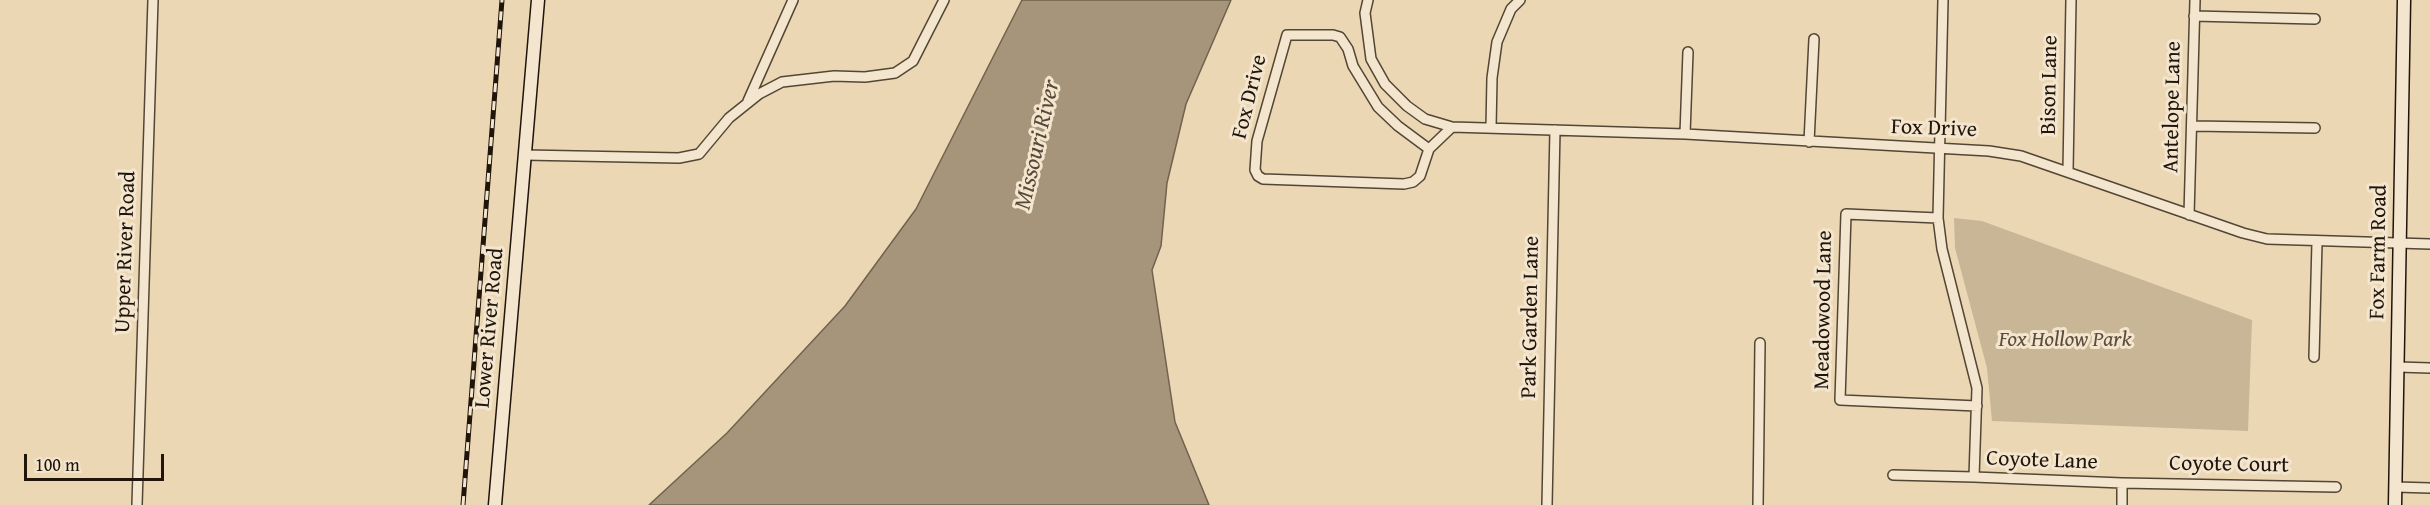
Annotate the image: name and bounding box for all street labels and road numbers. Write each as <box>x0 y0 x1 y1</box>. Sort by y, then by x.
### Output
street label: Bison Lane <box>2036 35 2064 135</box>
street label: Antelope Lane <box>2159 41 2187 173</box>
street label: Fox Drive <box>1227 52 1273 142</box>
street label: Fox Drive <box>1891 114 1977 144</box>
street label: Upper River Road <box>110 171 142 333</box>
street label: Fox Farm Road <box>2365 184 2393 320</box>
street label: Meadowood Lane <box>1809 230 1839 390</box>
street label: Park Garden Lane <box>1516 235 1546 399</box>
street label: Lower River Road <box>470 247 510 409</box>
street label: Coyote Lane <box>1986 446 2098 476</box>
street label: Coyote Court <box>2169 451 2289 479</box>

